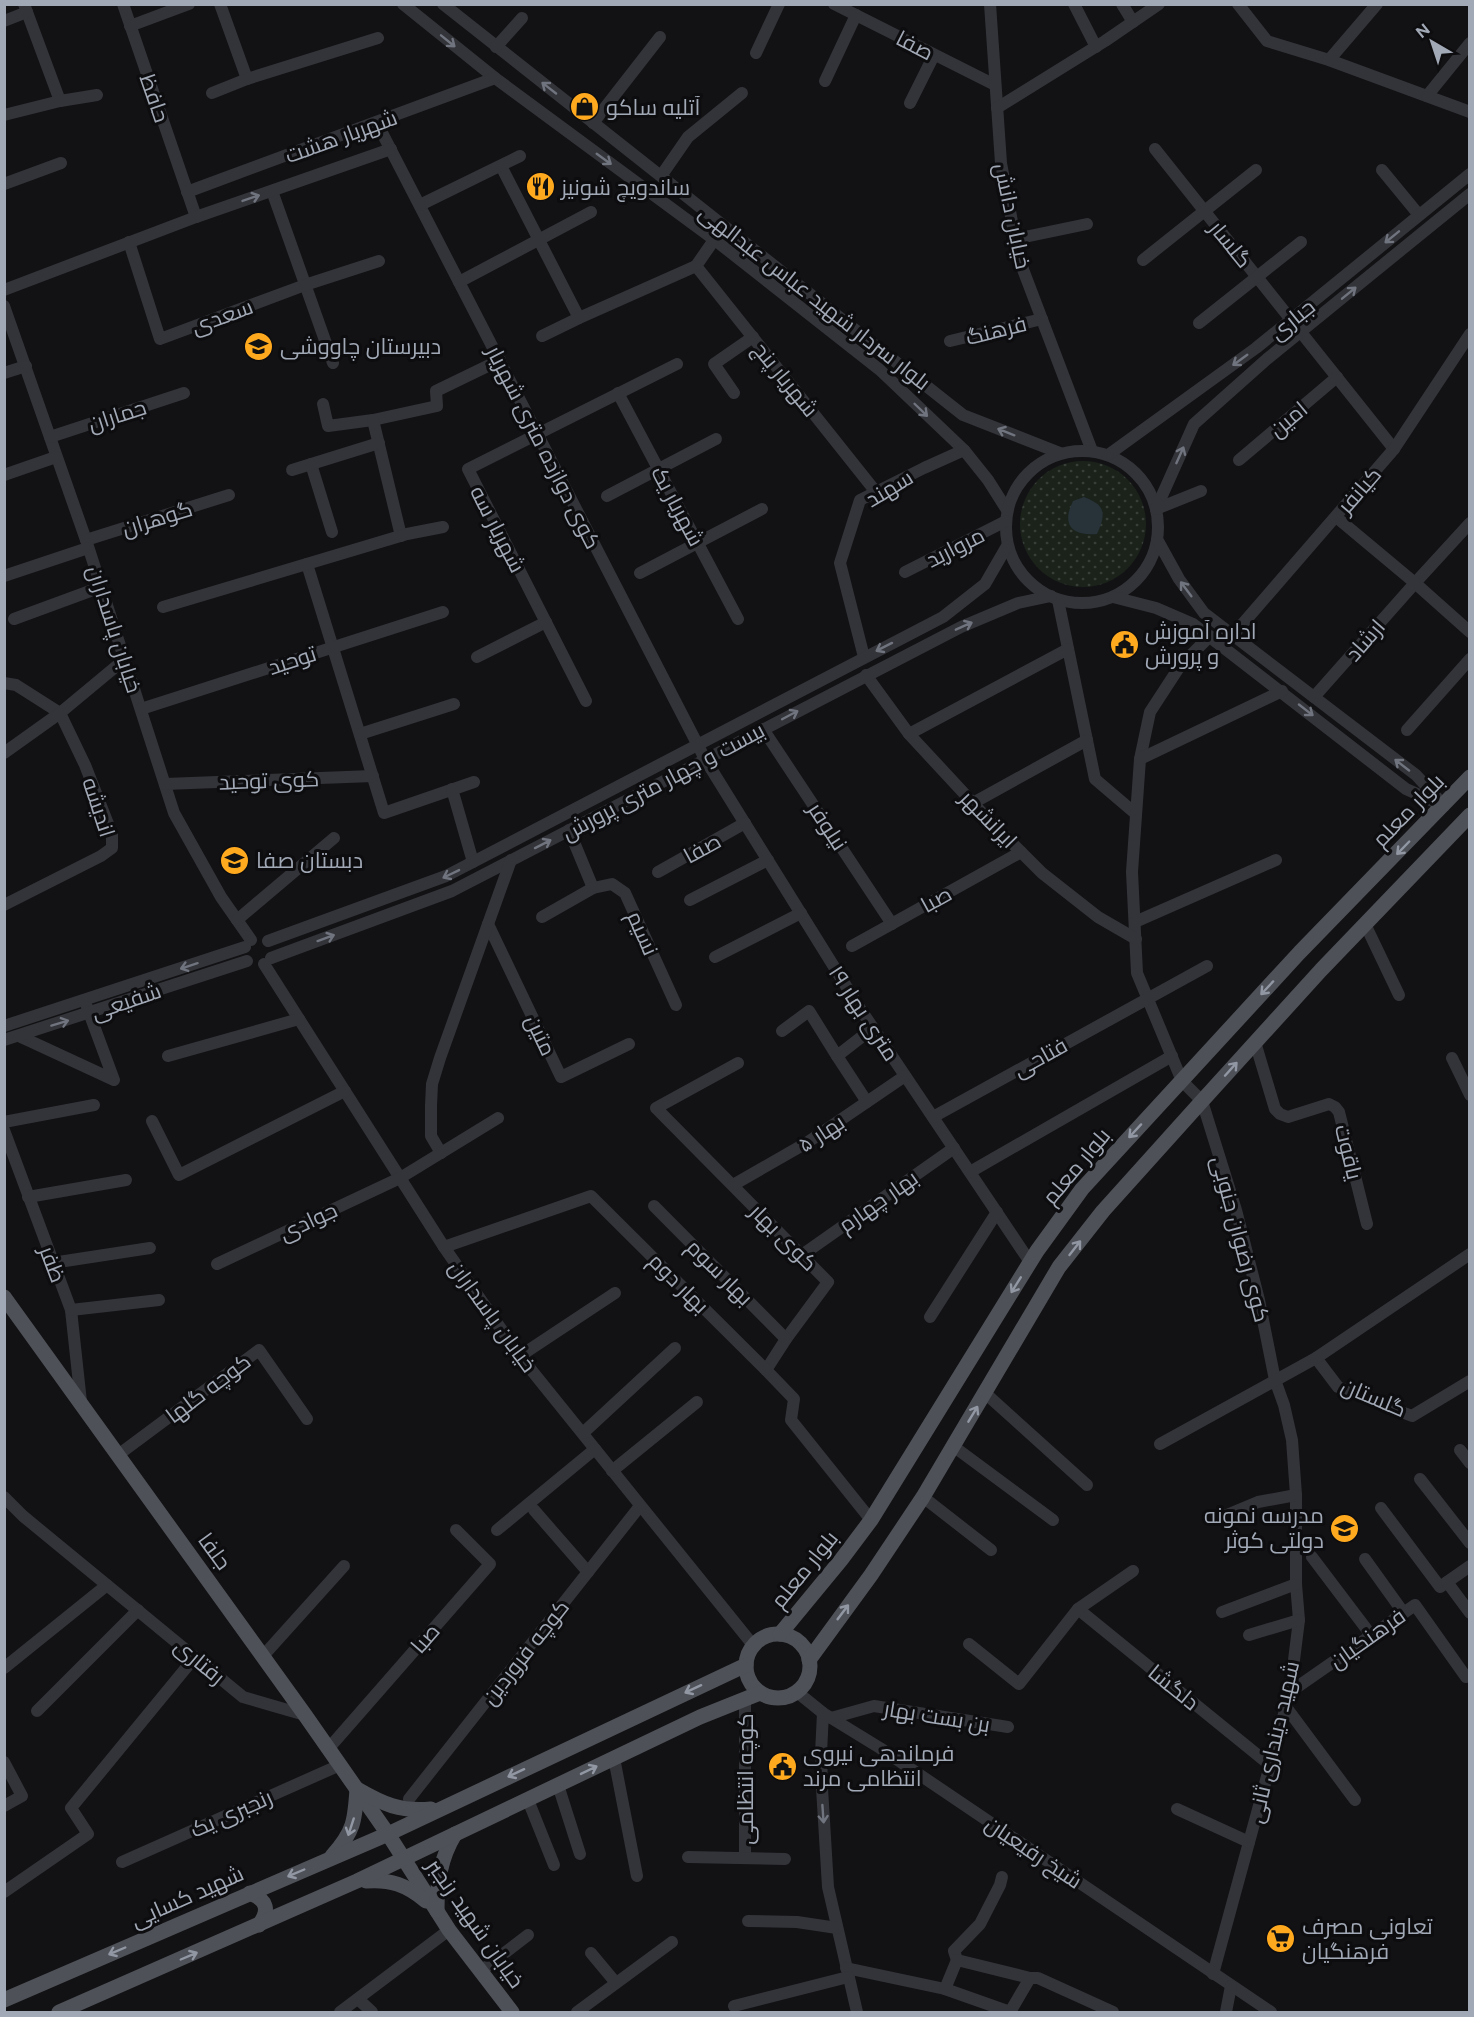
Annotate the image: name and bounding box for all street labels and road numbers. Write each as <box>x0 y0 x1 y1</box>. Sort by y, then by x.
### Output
street label: صفا <box>891 25 938 66</box>
street label: حافظ <box>134 70 175 126</box>
street label: شهریار هشت <box>281 104 401 169</box>
street label: خیابان دانش <box>988 161 1037 271</box>
street label: بلوار سردار شهید عباس عبدالهی <box>694 199 936 396</box>
street label: گلسار <box>1202 214 1258 273</box>
street label: سعدی <box>188 293 257 340</box>
street label: جباری <box>1264 293 1321 346</box>
street label: فرهنگ <box>963 310 1029 351</box>
street label: شهریار پنج <box>746 336 824 423</box>
street label: کوی دوازده متری شهریار <box>480 339 607 553</box>
street label: جماران <box>84 393 150 438</box>
street label: امین <box>1264 396 1313 443</box>
street label: کیانفر <box>1330 461 1387 521</box>
street label: شهریار یک <box>645 462 710 551</box>
street label: سهند <box>860 464 918 513</box>
street label: شهریار سه <box>464 481 531 577</box>
street label: گوهران <box>119 495 196 542</box>
street label: مروارید <box>921 521 989 574</box>
street label: خیابان پاسداران <box>80 562 148 697</box>
street label: ارشاد <box>1340 614 1391 667</box>
street label: توحید <box>265 640 320 681</box>
street label: بیست و چهار متری پرورش <box>557 717 770 847</box>
street label: کوی توحید <box>218 765 320 796</box>
street label: بلوار معلم <box>1367 768 1451 854</box>
street label: اندیشه <box>76 774 121 840</box>
street label: ایرانشهر <box>953 783 1023 854</box>
street label: نیلوفر <box>801 796 853 855</box>
street label: صفا <box>679 827 726 870</box>
street label: صبا <box>916 880 956 919</box>
street label: نسیم <box>619 907 664 960</box>
street label: ۱۹ متری بهار <box>823 960 904 1066</box>
street label: شفیعی <box>88 977 165 1026</box>
street label: متین <box>519 1010 562 1060</box>
street label: فتاحی <box>1008 1032 1072 1083</box>
street label: بهار ۵ <box>793 1108 850 1158</box>
street label: بلوار معلم <box>1037 1122 1118 1211</box>
street label: یاقوت <box>1329 1122 1368 1183</box>
street label: کوی رضوان جنوبی <box>1205 1153 1276 1325</box>
street label: بهار چهارم <box>833 1164 924 1240</box>
street label: جوادی <box>275 1196 342 1247</box>
street label: کوی بهار <box>743 1197 823 1277</box>
street label: بهار سوم <box>679 1234 758 1313</box>
street label: ظفر <box>33 1240 72 1286</box>
street label: بهار دوم <box>641 1247 715 1321</box>
street label: خیابان پاسداران <box>442 1255 542 1378</box>
street label: کوچه گلها <box>160 1348 257 1430</box>
street label: گلستان <box>1337 1372 1410 1423</box>
street label: بلوار معلم <box>765 1525 845 1615</box>
street label: جلفا <box>192 1527 237 1575</box>
street label: کوچه فروردین <box>476 1594 576 1711</box>
street label: فرهنگیان <box>1324 1602 1411 1674</box>
street label: صبا <box>405 1618 446 1659</box>
street label: رفتاری <box>169 1633 230 1690</box>
street label: شهید دینداری ثانی <box>1242 1658 1305 1826</box>
street label: دلگشا <box>1143 1659 1205 1716</box>
street label: بن بست بهار <box>880 1694 992 1738</box>
street label: کوچه انتظامی <box>732 1713 760 1845</box>
street label: رنجبری یک <box>186 1783 276 1843</box>
street label: شیخ رفیعیان <box>980 1810 1087 1896</box>
street label: خیابان شهید رنجبر <box>420 1852 530 1993</box>
street label: شهید کسایی <box>127 1860 248 1933</box>

